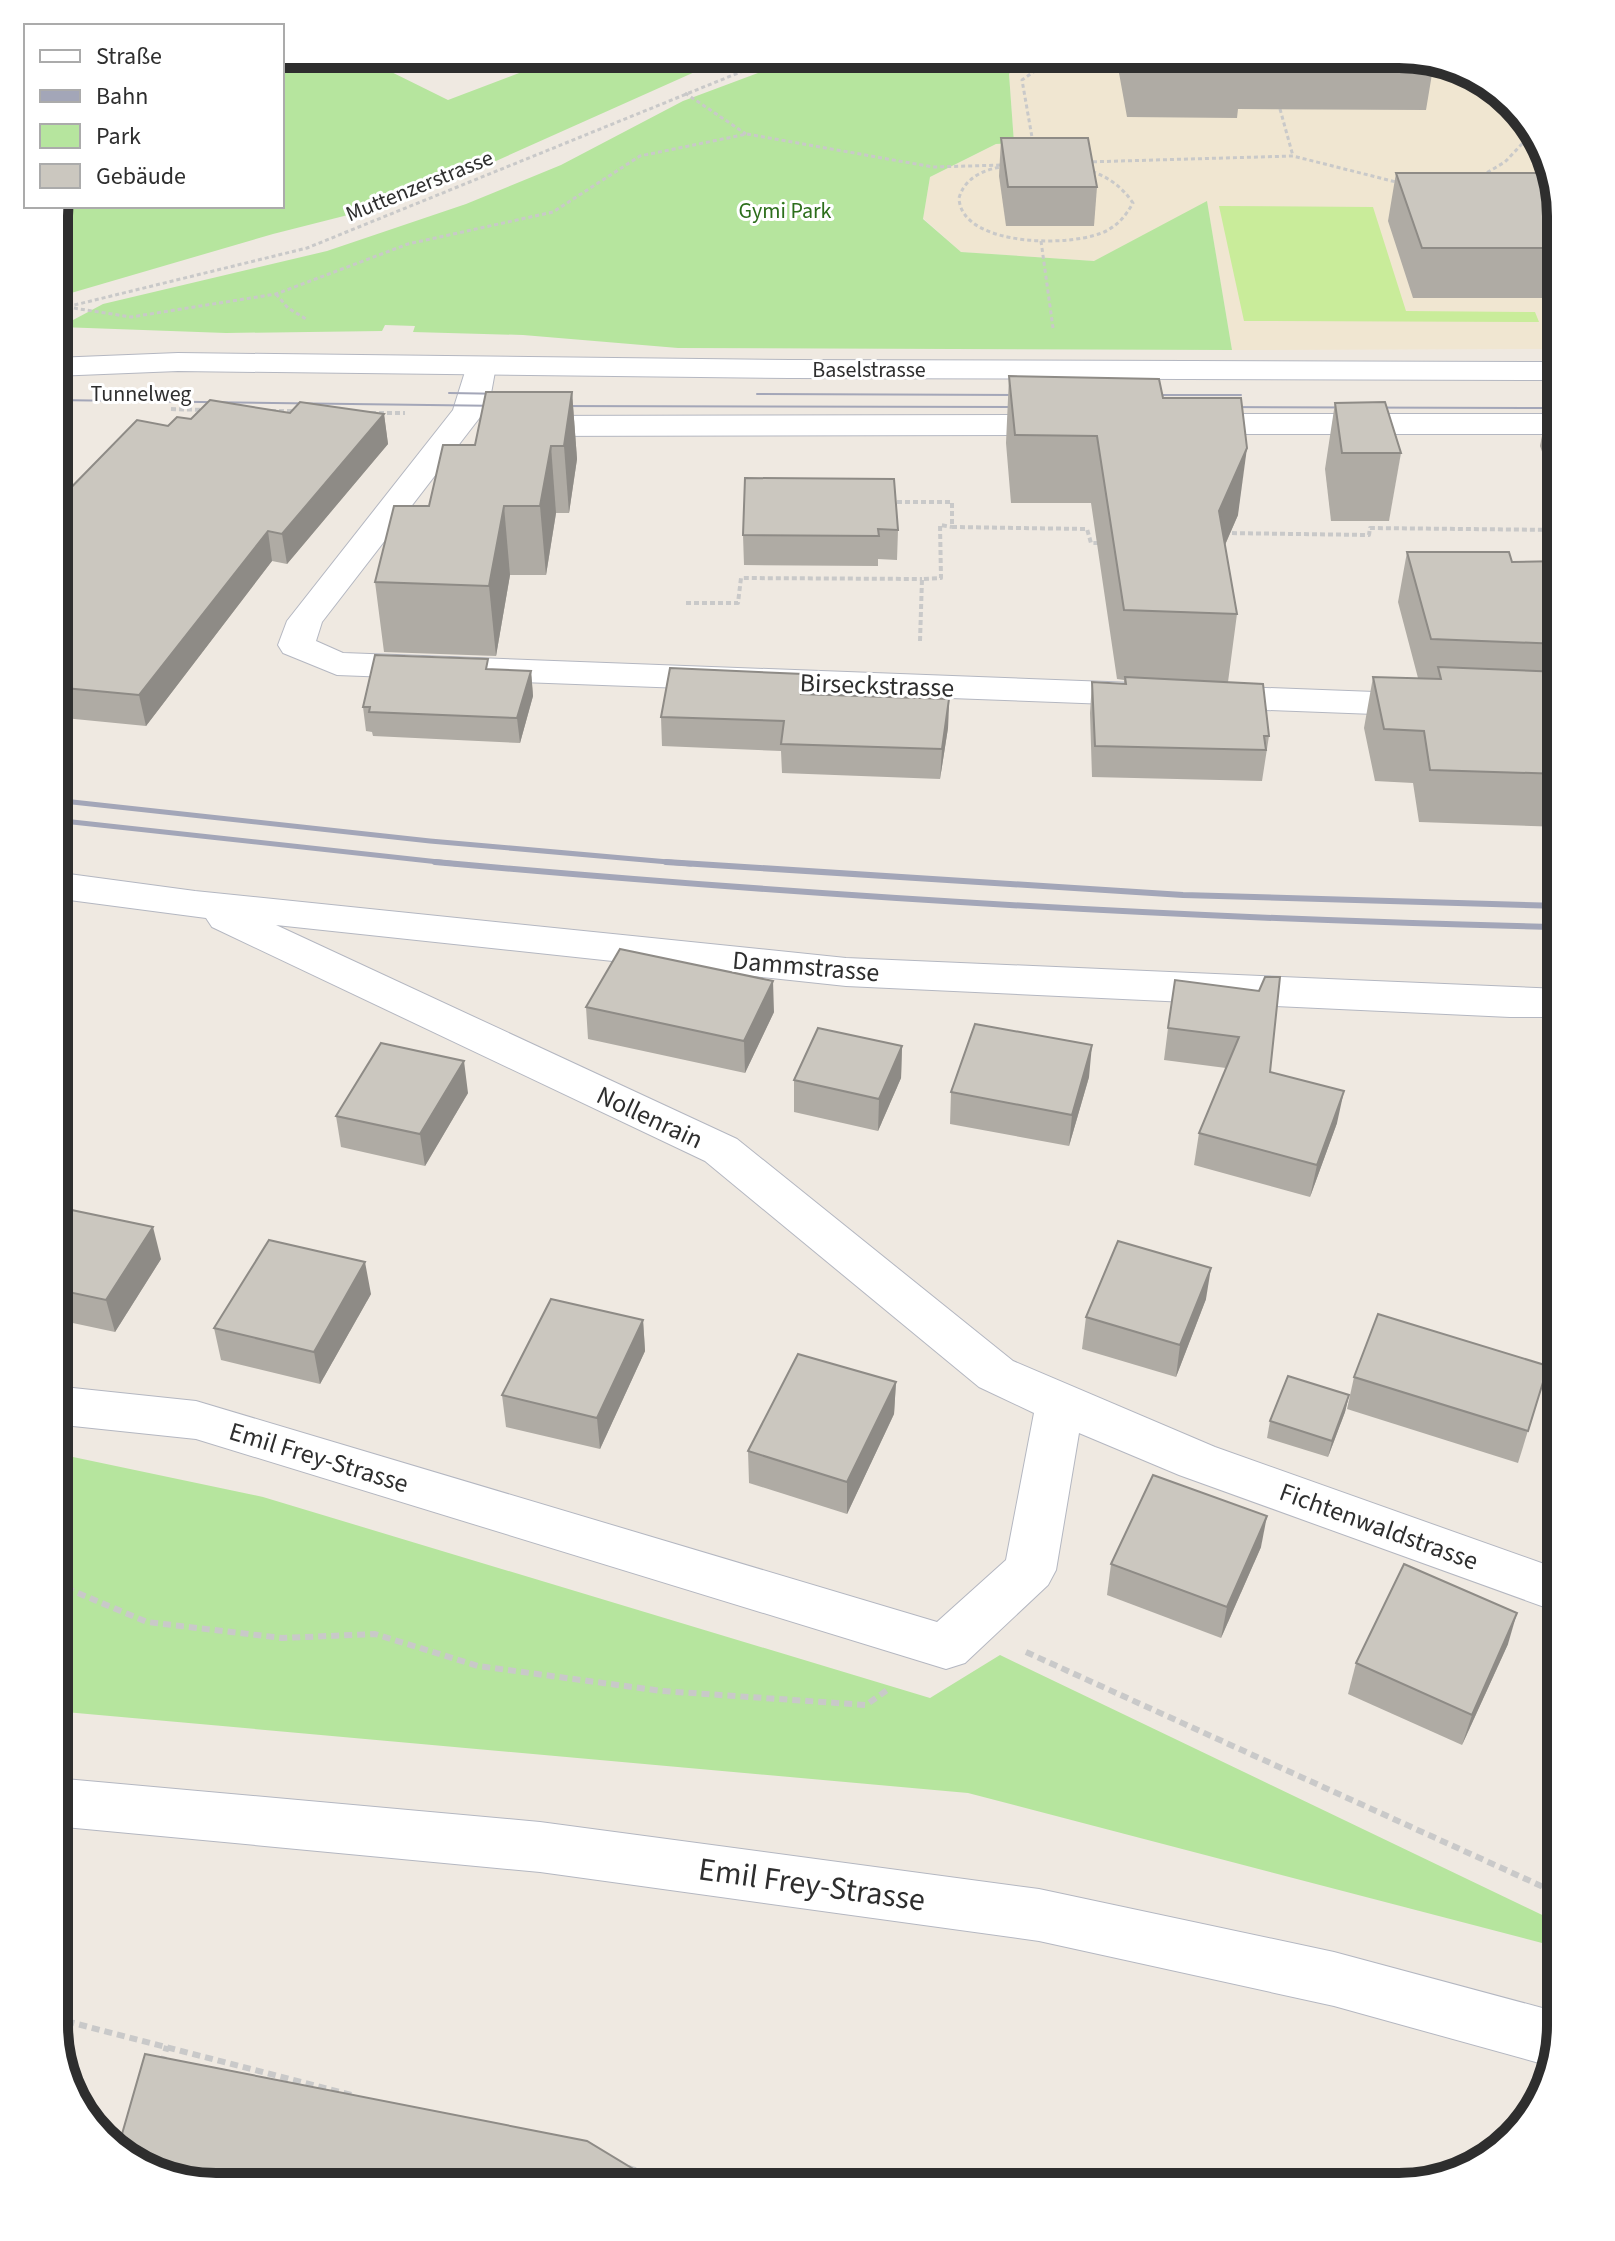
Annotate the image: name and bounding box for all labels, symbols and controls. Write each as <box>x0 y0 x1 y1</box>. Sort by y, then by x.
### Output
legend <box>24 24 284 208</box>
text: Straße <box>96 39 162 74</box>
text: Bahn <box>96 79 148 114</box>
text: Park <box>96 119 141 154</box>
street label: Muttenzerstrasse <box>341 142 498 230</box>
text: Gebäude <box>96 159 186 194</box>
park label: Gymi Park <box>738 195 832 227</box>
street label: Baselstrasse <box>812 354 926 386</box>
street label: Tunnelweg <box>91 378 191 410</box>
street label: Birseckstrasse <box>799 664 955 707</box>
street label: Dammstrasse <box>731 942 881 991</box>
street label: Nollenrain <box>591 1077 709 1158</box>
street label: Emil Frey-Strasse <box>225 1413 413 1502</box>
street label: Fichtenwaldstrasse <box>1274 1473 1483 1580</box>
street label: Emil Frey-Strasse <box>696 1846 928 1924</box>

